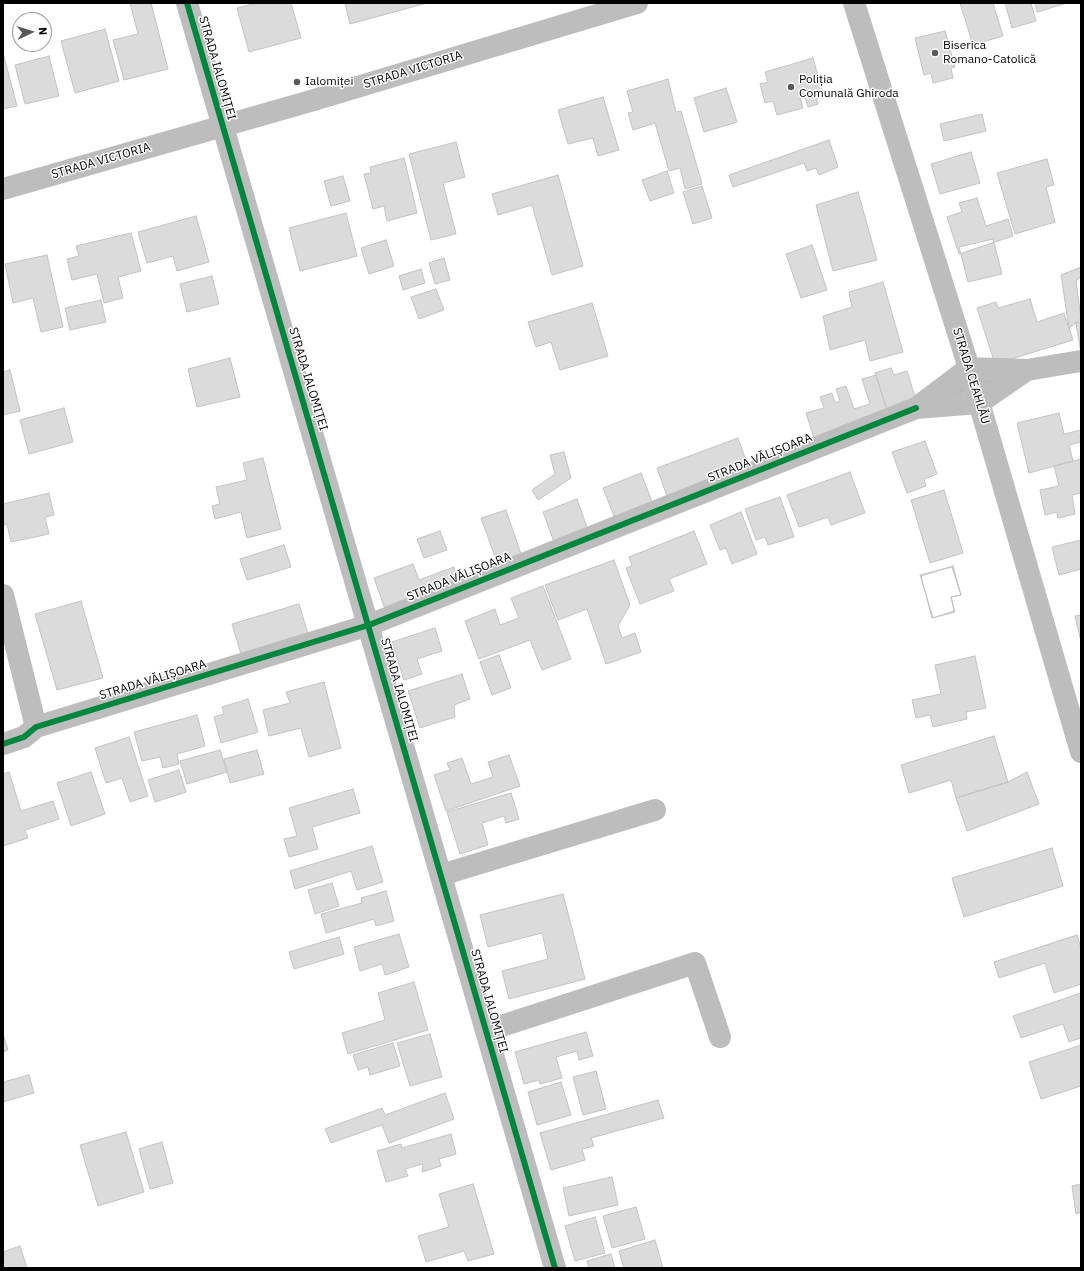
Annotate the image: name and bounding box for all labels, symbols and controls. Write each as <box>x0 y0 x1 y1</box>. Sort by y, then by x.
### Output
north arrow <box>12 12 52 52</box>
street label: STRADA IALOMIȚEI <box>195 14 239 122</box>
text: N <box>36 27 50 36</box>
place label: Biserica Romano-Catolică <box>943 39 1036 67</box>
street label: STRADA VICTORIA <box>362 48 464 92</box>
marker: Biserica Romano-Catolică <box>930 48 940 58</box>
place label: Poliția Comunală Ghiroda <box>799 73 899 101</box>
place label: Ialomiței <box>305 75 353 89</box>
marker: Ialomiței <box>292 77 302 87</box>
marker: Poliția Comunală Ghiroda <box>786 82 796 92</box>
street label: STRADA VICTORIA <box>50 140 152 182</box>
street label: STRADA IALOMIȚEI <box>285 326 331 432</box>
street label: STRADA CEAHLĂU <box>949 326 993 426</box>
street label: STRADA VĂLIȘOARA <box>706 431 814 485</box>
street label: STRADA VĂLIȘOARA <box>405 550 513 604</box>
street label: STRADA IALOMIȚEI <box>377 636 421 744</box>
street label: STRADA VĂLIȘOARA <box>98 657 208 703</box>
street label: STRADA IALOMIȚEI <box>467 947 511 1055</box>

